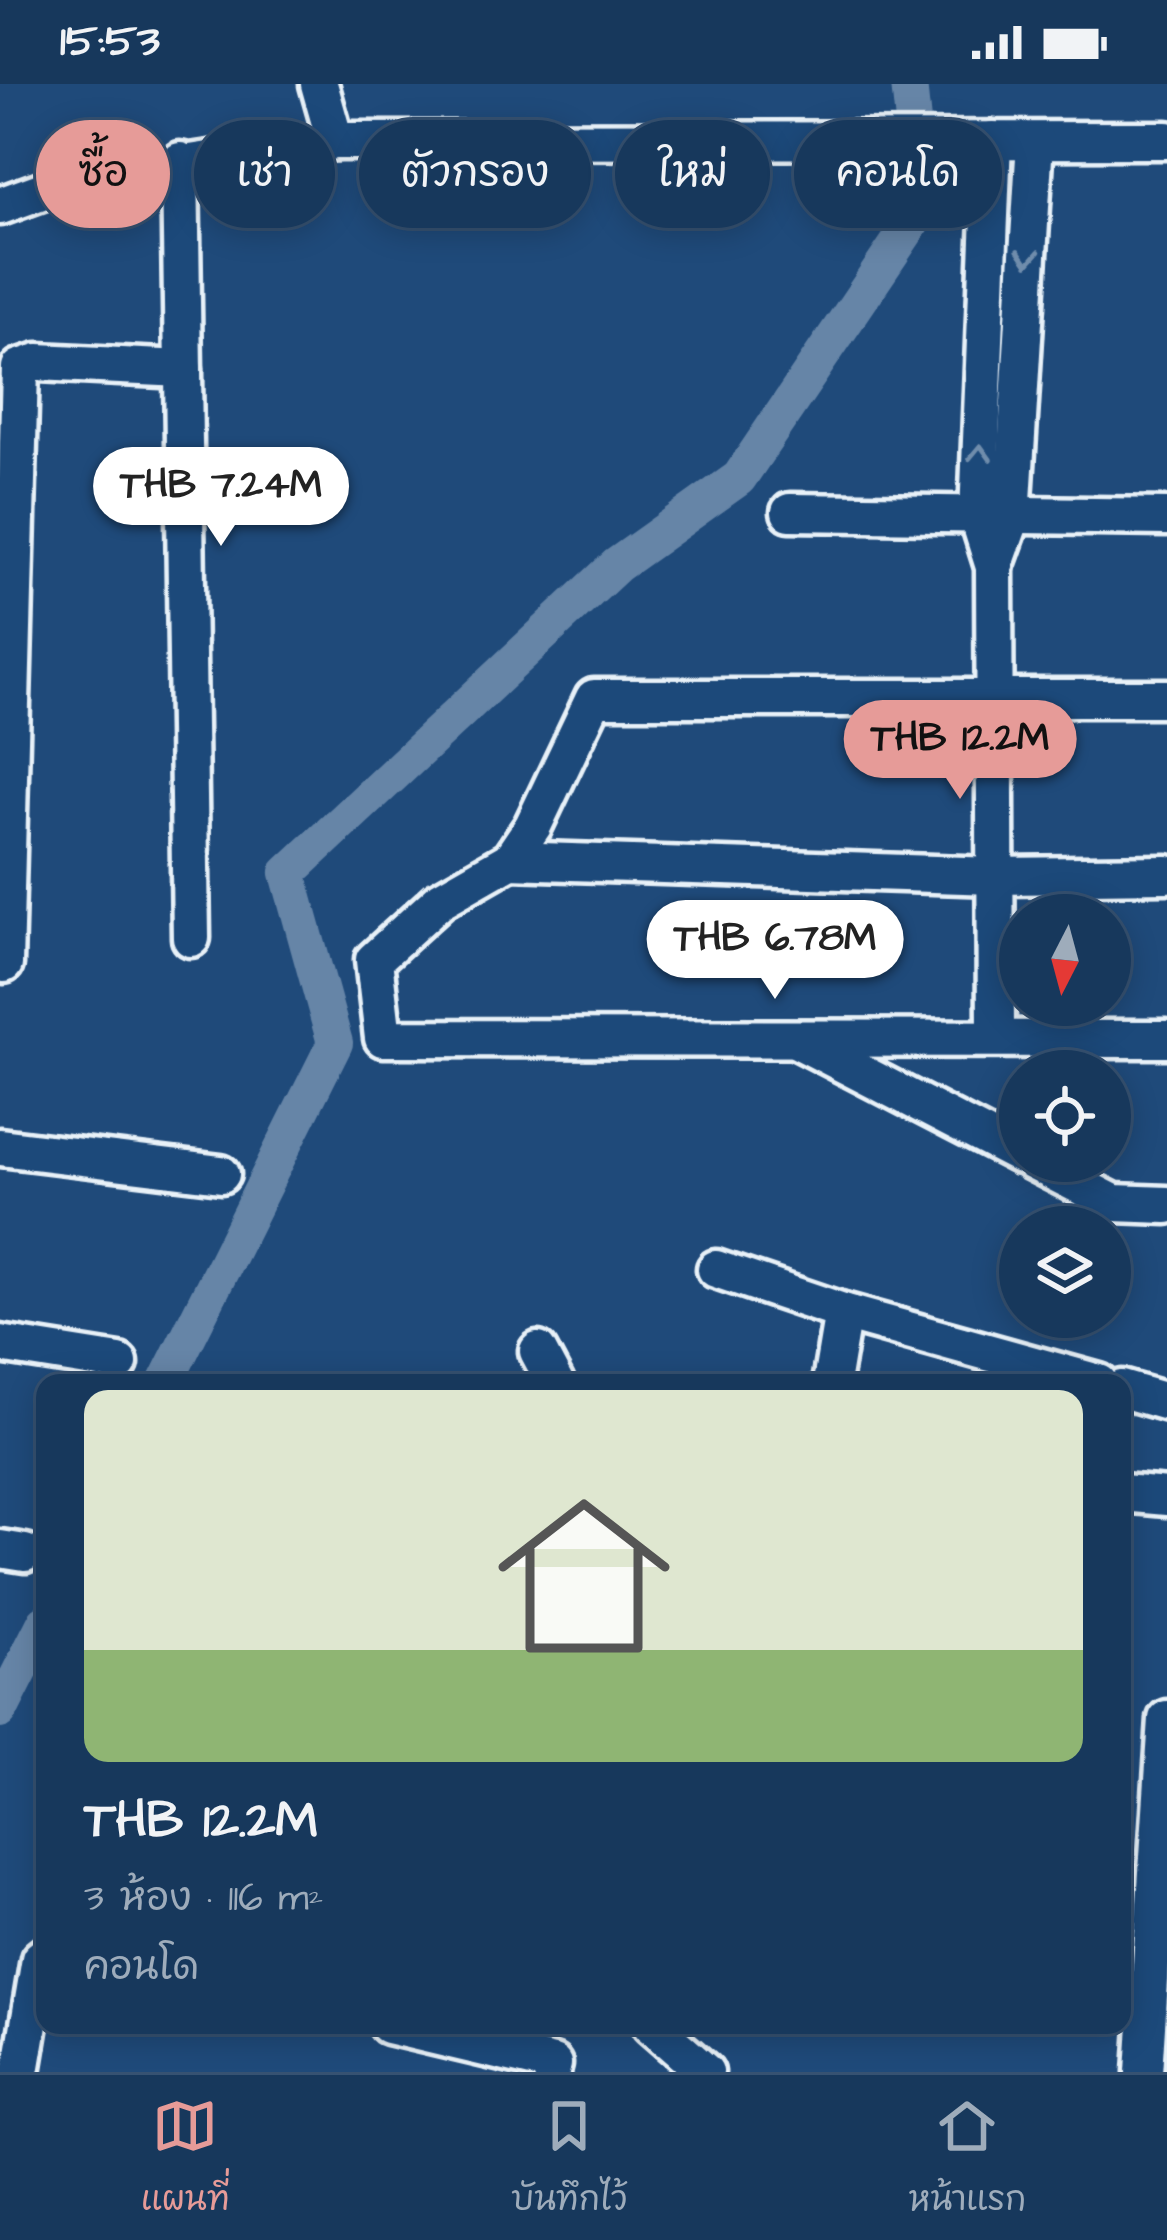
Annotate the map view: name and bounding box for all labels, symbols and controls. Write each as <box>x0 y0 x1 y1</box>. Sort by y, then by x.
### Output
text: 15:53 <box>60 11 160 73</box>
chip: ซื้อ <box>36 120 170 228</box>
chip: เช่า <box>194 120 335 228</box>
chip: ตัวกรอง <box>359 120 591 228</box>
chip: ใหม่ <box>615 120 770 228</box>
chip: คอนโด <box>794 120 1002 228</box>
one-way arrow <box>1015 248 1041 267</box>
one-way arrow <box>967 443 993 462</box>
pin: THB 7.24M <box>84 447 358 549</box>
text: THB 7.24M <box>120 459 322 513</box>
pin: THB 12.2M <box>823 700 1097 802</box>
text: THB 12.2M <box>871 712 1049 766</box>
north arrow <box>999 894 1131 1026</box>
map controls <box>999 894 1131 1338</box>
pin: THB 6.78M <box>638 900 912 1002</box>
text: THB 6.78M <box>674 912 876 966</box>
button: locate <box>999 1050 1131 1182</box>
button: layers <box>999 1206 1131 1338</box>
icon: home <box>476 1468 692 1684</box>
text: THB 12.2M <box>84 1786 318 1857</box>
text: 3 ห้อง · 116 m² <box>84 1872 323 1926</box>
text: คอนโด <box>84 1941 199 1995</box>
tab: แผนที่ <box>141 2093 230 2223</box>
tab: บันทึกไว้ <box>511 2093 627 2223</box>
tab: หน้าแรก <box>909 2093 1026 2223</box>

